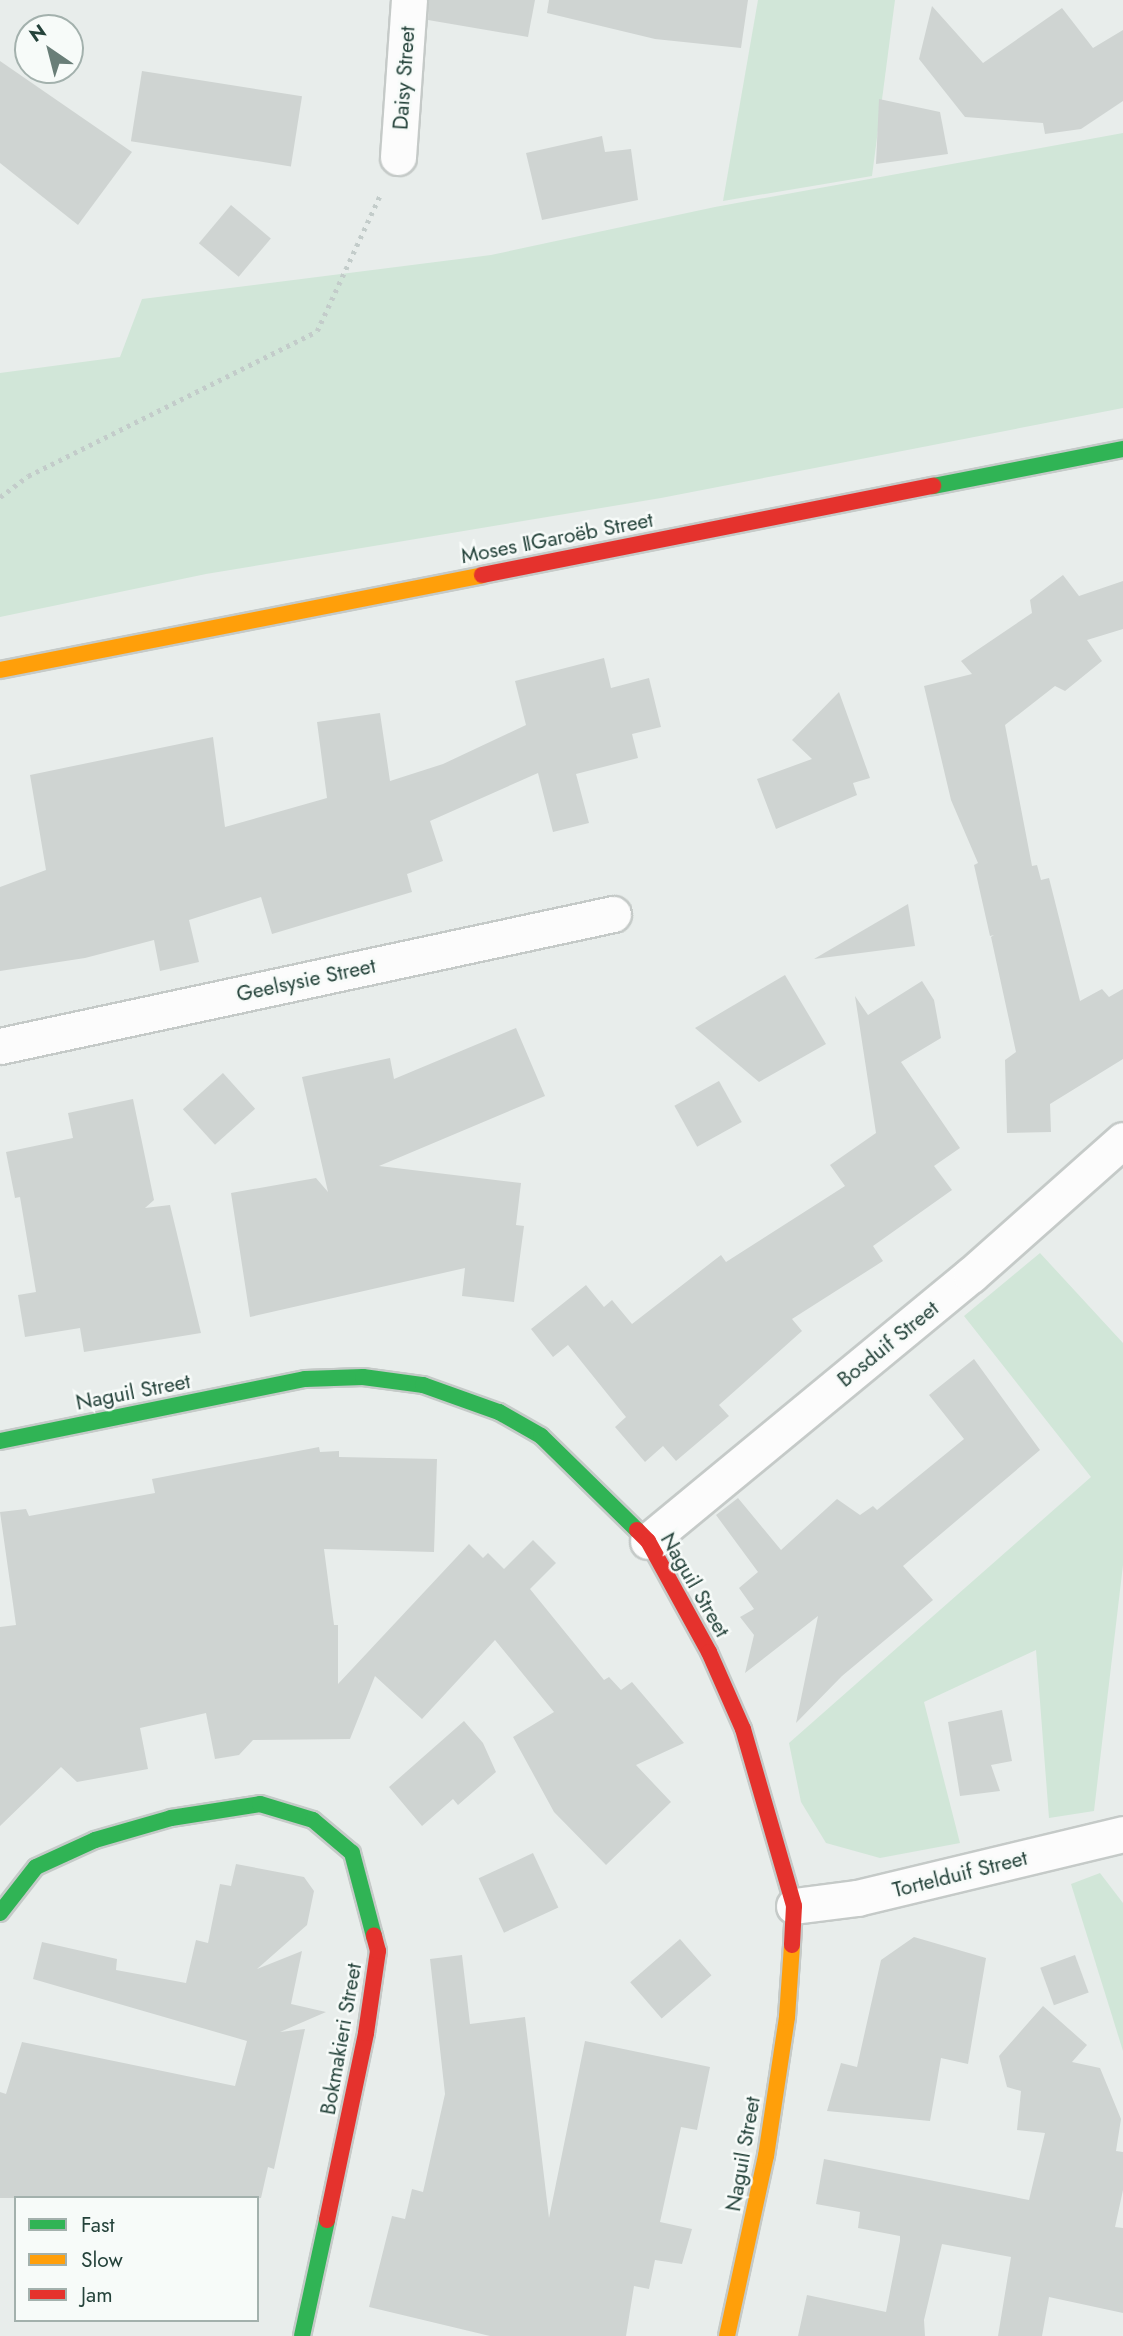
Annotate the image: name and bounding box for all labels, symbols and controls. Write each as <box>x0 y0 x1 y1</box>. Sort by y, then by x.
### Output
north arrow <box>14 14 84 84</box>
text: N <box>24 18 52 48</box>
street label: Daisy Street <box>388 25 420 131</box>
street label: Moses ǁGaroëb Street <box>459 507 655 569</box>
street label: Geelsysie Street <box>234 953 378 1007</box>
street label: Bosduif Street <box>832 1296 944 1392</box>
street label: Naguil Street <box>74 1369 192 1415</box>
street label: Naguil Street <box>655 1528 735 1642</box>
street label: Tortelduif Street <box>890 1845 1030 1903</box>
street label: Bokmakieri Street <box>315 1961 367 2117</box>
street label: Naguil Street <box>721 2095 765 2213</box>
legend <box>14 2196 259 2322</box>
text: Fast <box>81 2210 114 2240</box>
text: Slow <box>81 2245 123 2275</box>
text: Jam <box>81 2280 113 2310</box>

